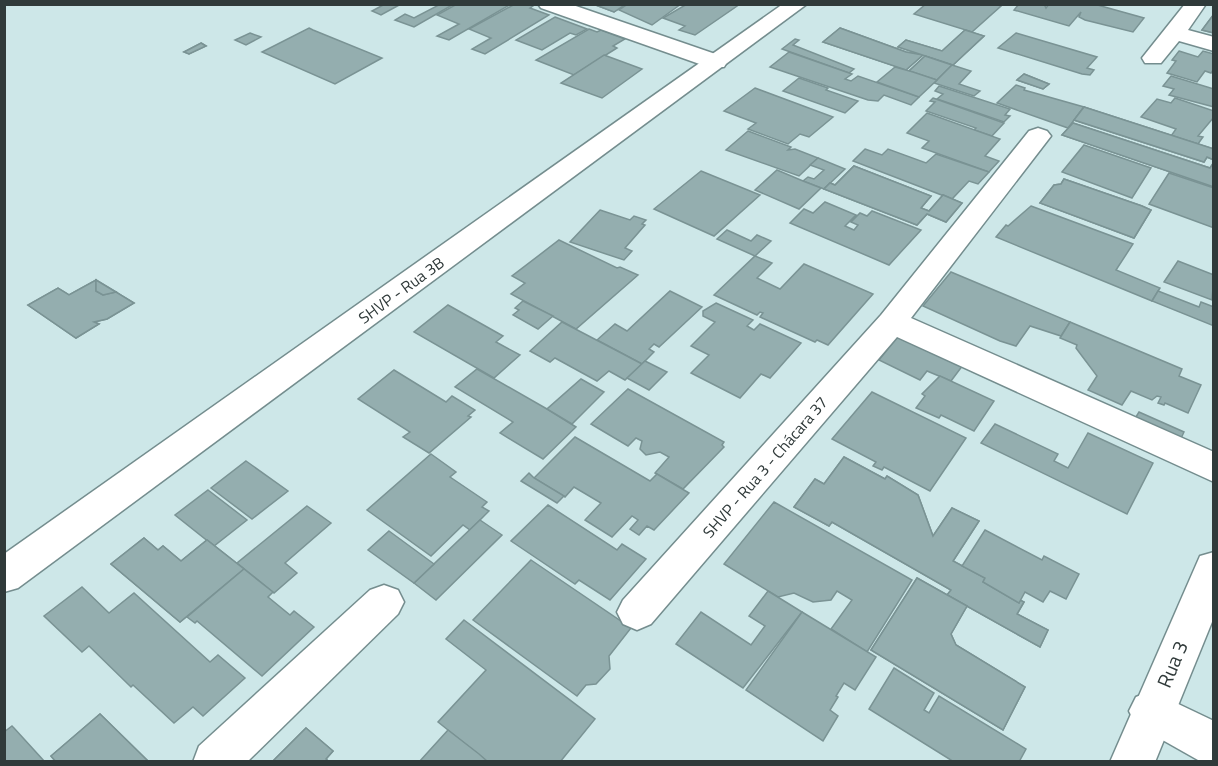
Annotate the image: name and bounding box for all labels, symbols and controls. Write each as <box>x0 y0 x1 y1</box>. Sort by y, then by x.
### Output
street label: SHVP - Rua 3B <box>353 251 449 329</box>
street label: SHVP - Rua 3 - Chácara 37 <box>697 391 833 543</box>
street label: Rua 3 <box>1148 636 1196 692</box>

